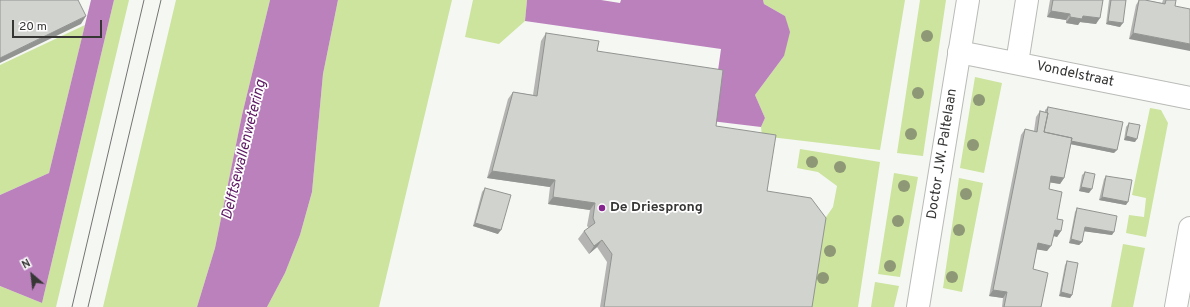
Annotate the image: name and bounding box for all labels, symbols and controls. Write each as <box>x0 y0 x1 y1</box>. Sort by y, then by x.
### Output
scale bar <box>14 12 104 38</box>
text: 20 m <box>19 19 47 35</box>
street label: Vondelstraat <box>1035 59 1115 91</box>
water label: Delftsewallenwetering <box>219 78 271 222</box>
street label: Doctor J.W. Paltelaan <box>924 87 962 221</box>
place label: De Driesprong <box>610 200 703 216</box>
marker: De Driesprong <box>597 203 607 213</box>
north arrow <box>12 255 52 295</box>
text: N <box>20 256 33 272</box>

